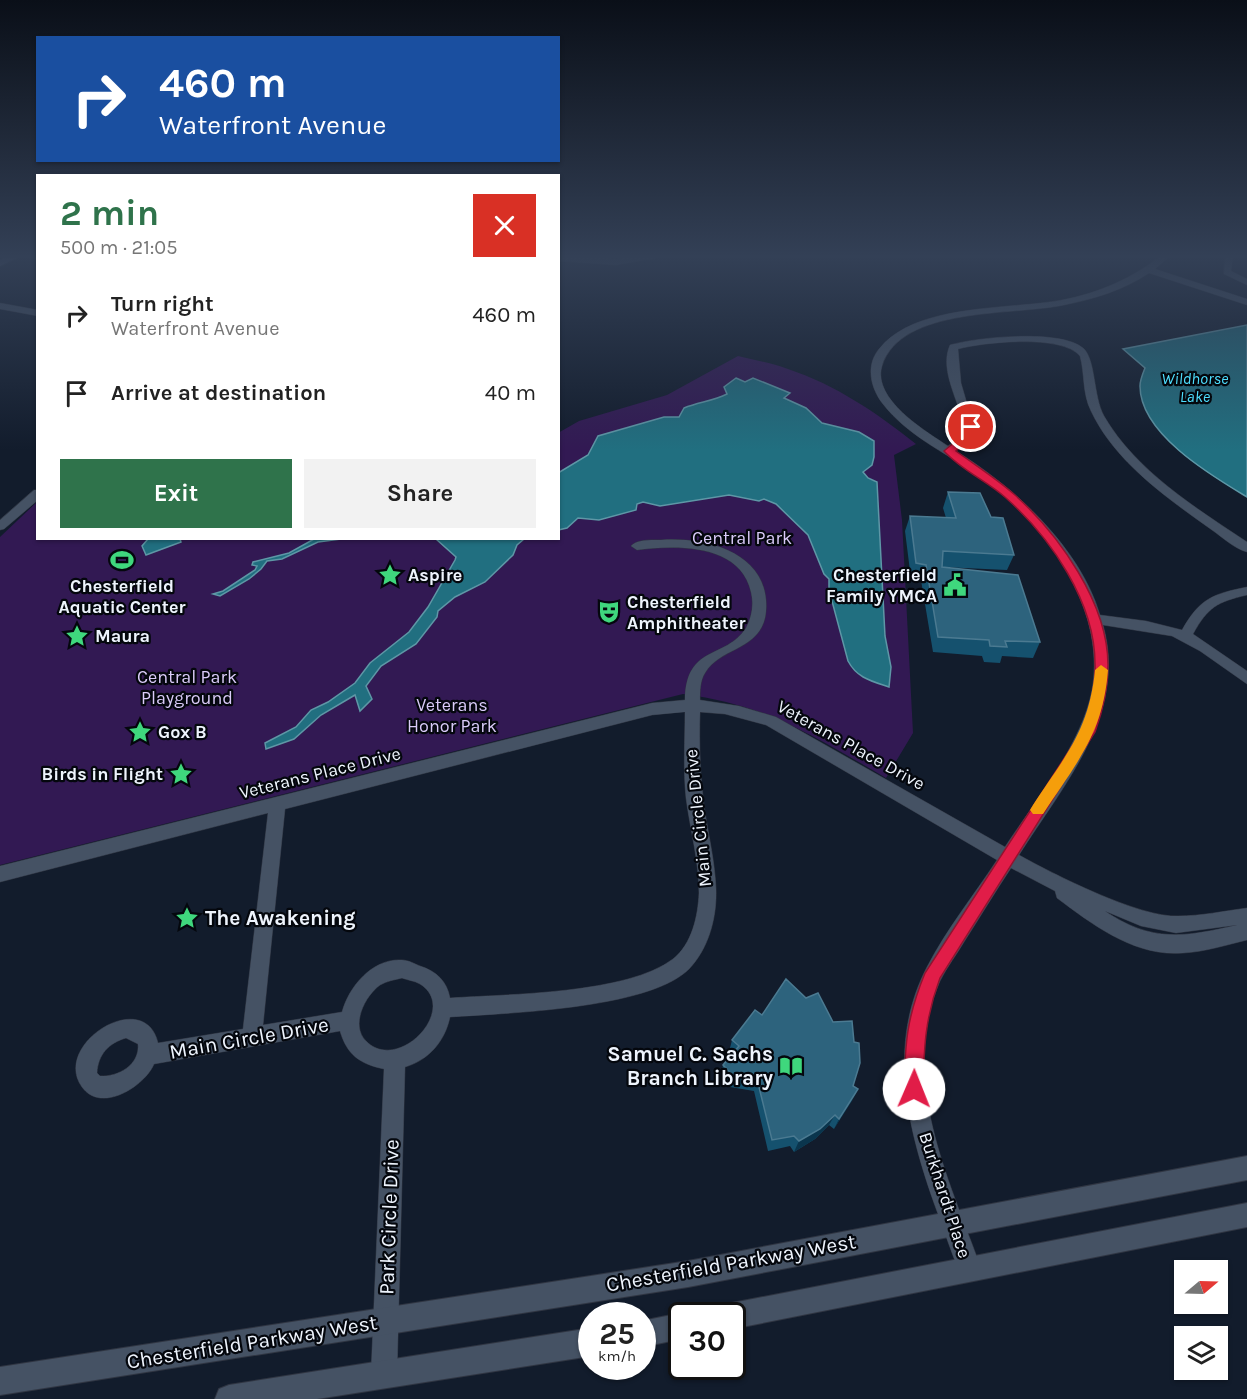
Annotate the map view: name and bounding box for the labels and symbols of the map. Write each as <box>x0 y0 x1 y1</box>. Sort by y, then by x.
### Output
water label: Wildhorse Lake <box>1162 369 1229 406</box>
pin <box>945 401 996 452</box>
park label: Central Park <box>692 527 792 549</box>
sports icon: Chesterfield Aquatic Center <box>109 547 135 573</box>
place icon: Aspire <box>377 562 403 588</box>
place label: Aspire <box>408 564 462 586</box>
place label: Chesterfield Family YMCA <box>826 564 937 607</box>
public building icon: Chesterfield Family YMCA <box>942 572 968 598</box>
place label: Chesterfield Aquatic Center <box>58 575 186 618</box>
place label: Chesterfield Amphitheater <box>627 591 746 634</box>
theatre icon: Chesterfield Amphitheater <box>596 599 622 625</box>
place icon: Maura <box>64 623 90 649</box>
place label: Maura <box>95 625 150 647</box>
park label: Central Park Playground <box>137 666 237 709</box>
park label: Veterans Honor Park <box>407 694 497 737</box>
street label: Veterans Place Drive <box>773 695 929 795</box>
place icon: Gox B <box>127 719 153 745</box>
place label: Gox B <box>158 721 207 743</box>
street label: Veterans Place Drive <box>237 742 403 804</box>
street label: Main Circle Drive <box>680 748 716 888</box>
place icon: Birds in Flight <box>168 761 194 787</box>
place label: Birds in Flight <box>42 763 163 785</box>
place icon: The Awakening <box>174 905 200 931</box>
place label: The Awakening <box>205 906 355 930</box>
street label: Main Circle Drive <box>167 1012 331 1064</box>
place label: Samuel C. Sachs Branch Library <box>607 1042 773 1090</box>
library icon: Samuel C. Sachs Branch Library <box>778 1053 804 1079</box>
position arrow <box>882 1057 946 1121</box>
street label: Burkhardt Place <box>914 1129 976 1261</box>
street label: Park Circle Drive <box>374 1139 404 1295</box>
street label: Chesterfield Parkway West <box>604 1229 858 1297</box>
north arrow <box>1174 1260 1228 1314</box>
speed limit sign: 30 <box>668 1302 746 1380</box>
street label: Chesterfield Parkway West <box>125 1310 379 1374</box>

